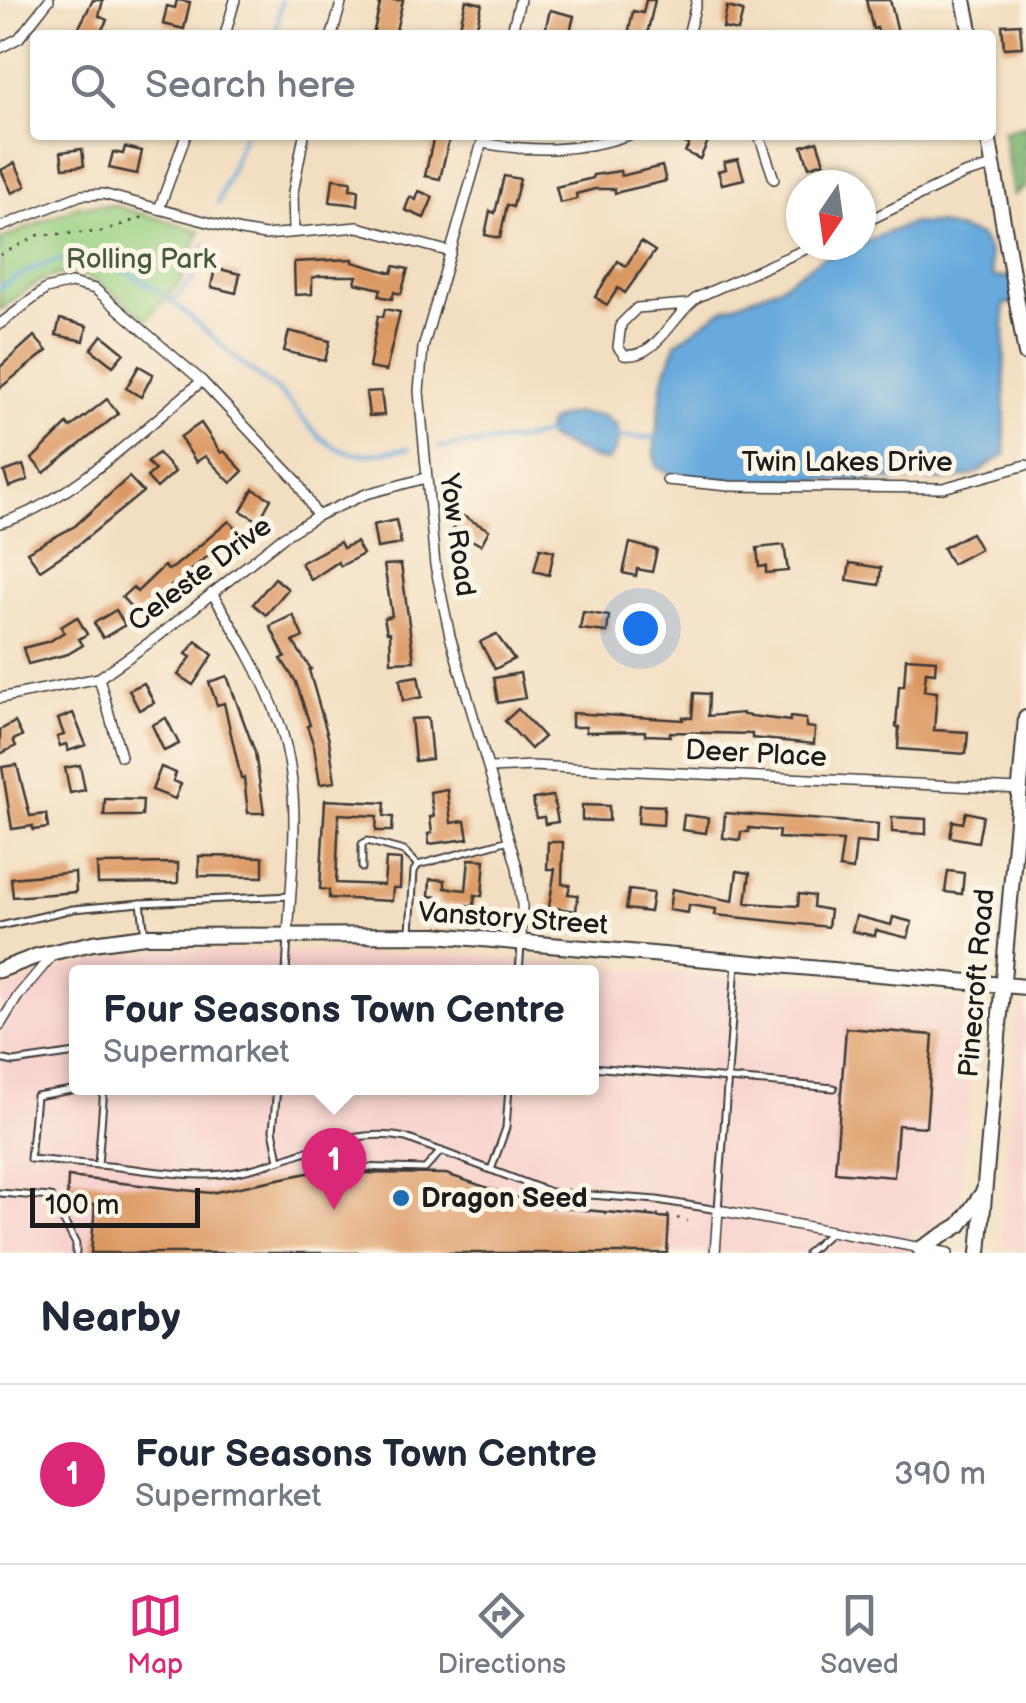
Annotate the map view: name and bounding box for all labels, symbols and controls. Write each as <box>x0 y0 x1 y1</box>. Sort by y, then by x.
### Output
search box <box>30 30 996 140</box>
icon: search <box>65 58 120 113</box>
text: Search here <box>145 63 356 108</box>
north arrow <box>786 170 876 260</box>
park label: Rolling Park <box>66 243 217 276</box>
street label: Twin Lakes Drive <box>741 446 953 479</box>
street label: Yow Road <box>432 470 482 599</box>
street label: Celeste Drive <box>122 509 278 639</box>
your location <box>615 603 666 654</box>
street label: Deer Place <box>684 734 828 774</box>
street label: Pinecroft Road <box>952 887 1002 1079</box>
street label: Vanstory Street <box>417 896 610 942</box>
popup <box>69 965 599 1095</box>
text: Four Seasons Town Centre <box>103 988 565 1033</box>
text: Supermarket <box>103 1033 289 1072</box>
pin: 1 <box>302 1128 366 1210</box>
place label: Dragon Seed <box>421 1182 588 1215</box>
scale bar <box>30 1183 200 1228</box>
marker: Dragon Seed <box>390 1187 412 1209</box>
text: 100 m <box>45 1189 119 1222</box>
text: Nearby <box>40 1293 180 1344</box>
text: Four Seasons Town Centre <box>135 1432 597 1477</box>
text: 1 <box>66 1455 79 1494</box>
text: 390 m <box>894 1455 986 1494</box>
text: Supermarket <box>135 1477 321 1516</box>
tab: Map <box>127 1588 183 1681</box>
tab: Directions <box>437 1588 566 1681</box>
tab: Saved <box>820 1588 899 1681</box>

